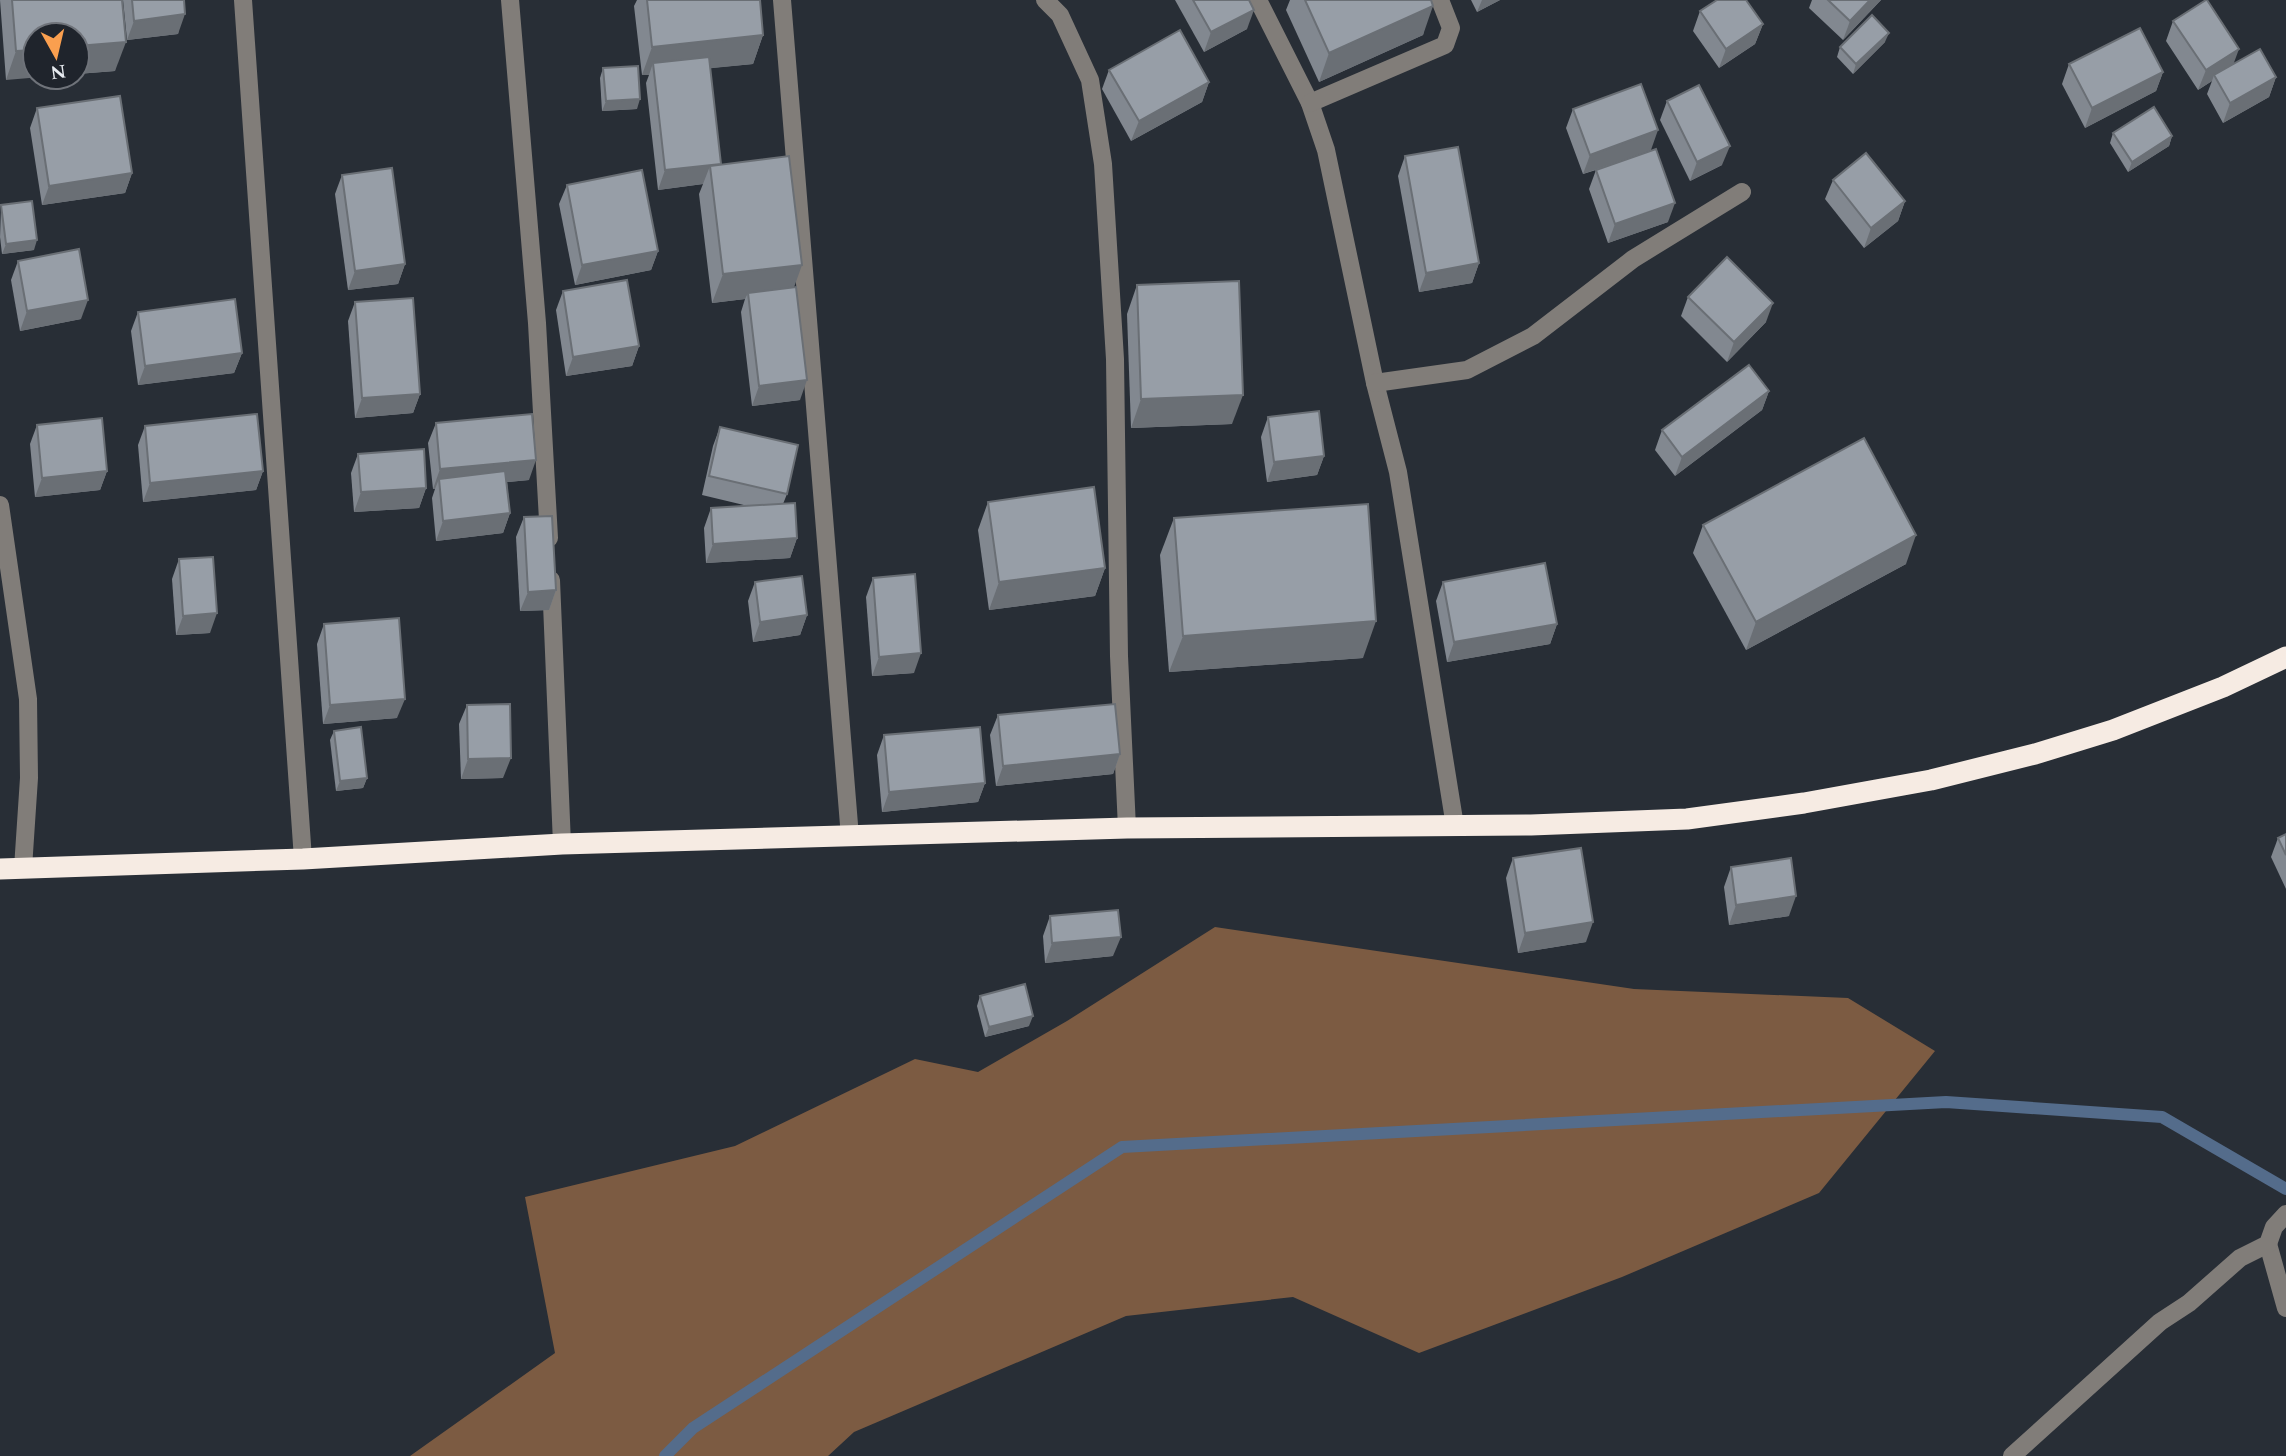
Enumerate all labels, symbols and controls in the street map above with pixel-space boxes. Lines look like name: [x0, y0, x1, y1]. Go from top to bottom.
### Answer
north arrow: [21, 21, 91, 91]
text: N: [48, 56, 68, 87]

